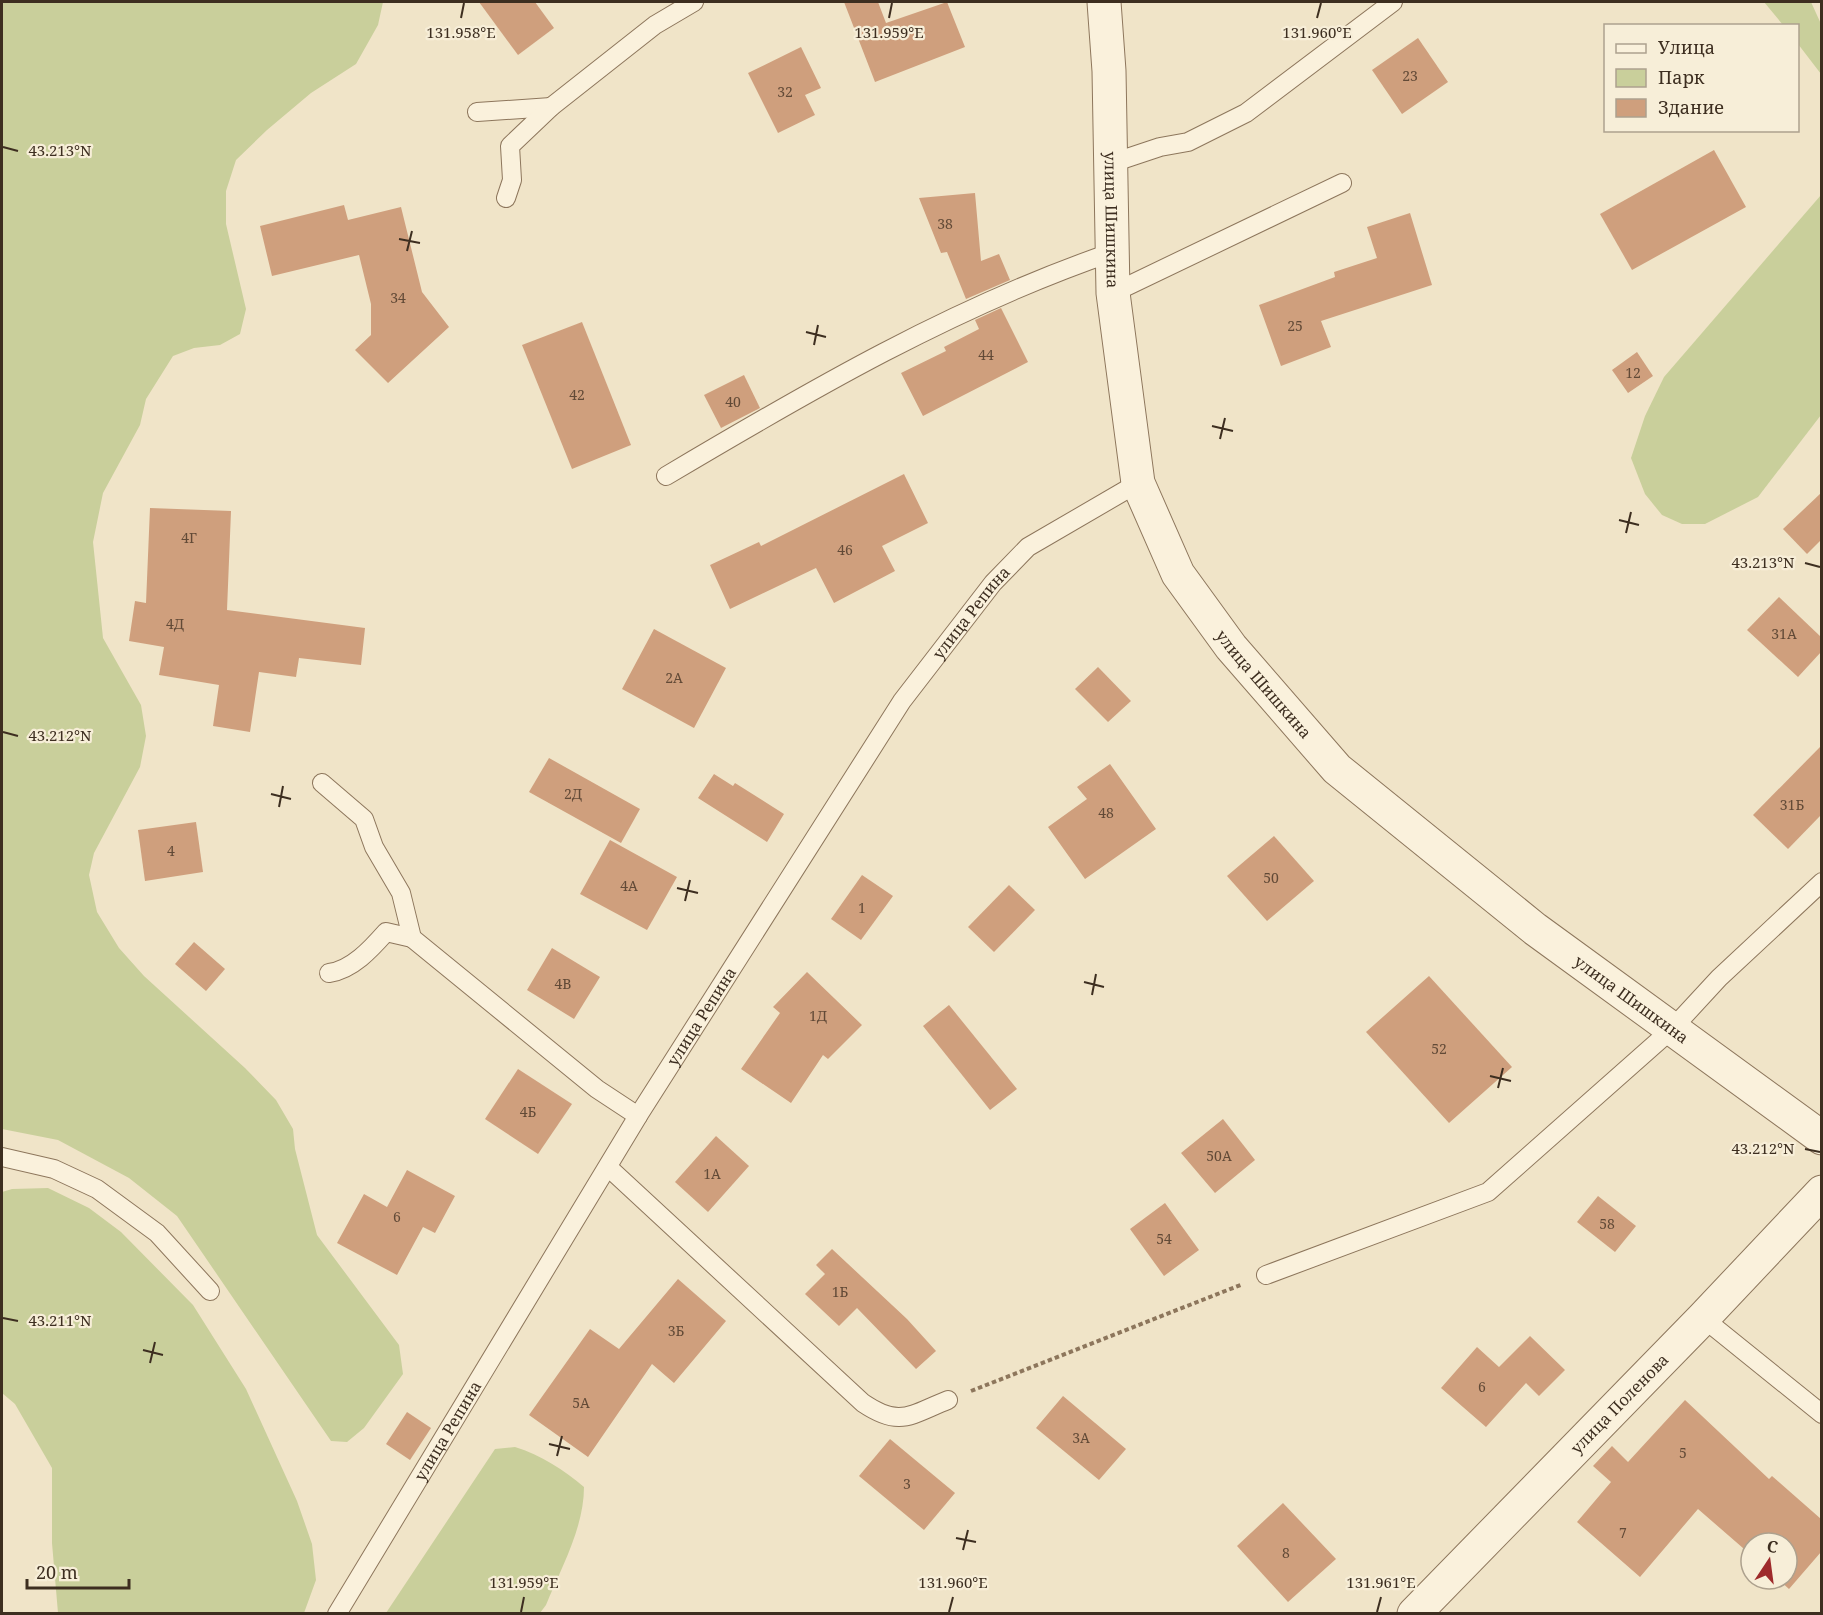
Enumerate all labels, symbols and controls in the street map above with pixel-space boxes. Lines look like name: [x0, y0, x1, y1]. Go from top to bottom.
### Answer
text: 131.958°E: [426, 22, 496, 42]
text: 131.959°E: [854, 22, 924, 42]
text: 131.960°E: [1282, 22, 1352, 42]
legend: [1604, 24, 1799, 132]
text: Улица: [1658, 35, 1715, 59]
text: Парк: [1658, 65, 1705, 89]
house number: 23: [1402, 66, 1418, 85]
house number: 32: [777, 82, 793, 101]
text: Здание: [1658, 95, 1724, 119]
text: 43.213°N: [28, 140, 92, 160]
street label: улица Шишкина: [1099, 151, 1124, 288]
house number: 38: [937, 214, 953, 233]
house number: 34: [390, 288, 406, 307]
house number: 25: [1287, 316, 1303, 335]
house number: 44: [978, 345, 994, 364]
house number: 12: [1625, 363, 1641, 382]
house number: 42: [569, 385, 585, 404]
house number: 40: [725, 392, 741, 411]
house number: 4Г: [181, 528, 197, 547]
house number: 46: [837, 540, 853, 559]
text: 43.213°N: [1731, 552, 1795, 572]
street label: улица Репина: [927, 561, 1015, 664]
house number: 4Д: [166, 614, 184, 633]
house number: 31А: [1771, 624, 1797, 643]
street label: улица Шишкина: [1211, 625, 1317, 743]
house number: 2А: [665, 668, 683, 687]
text: 43.212°N: [28, 725, 92, 745]
house number: 2Д: [564, 784, 582, 803]
house number: 31Б: [1780, 795, 1804, 814]
house number: 48: [1098, 803, 1114, 822]
house number: 4: [167, 841, 175, 860]
house number: 50: [1263, 868, 1279, 887]
house number: 4А: [620, 876, 638, 895]
house number: 1: [858, 898, 866, 917]
street label: улица Шишкина: [1570, 950, 1693, 1048]
street label: улица Репина: [662, 963, 741, 1070]
house number: 4В: [555, 974, 572, 993]
house number: 1Д: [809, 1006, 827, 1025]
house number: 52: [1431, 1039, 1447, 1058]
house number: 4Б: [520, 1102, 536, 1121]
text: 43.212°N: [1731, 1138, 1795, 1158]
house number: 50А: [1206, 1146, 1232, 1165]
house number: 1А: [703, 1164, 721, 1183]
house number: 6: [393, 1207, 401, 1226]
house number: 58: [1599, 1214, 1615, 1233]
house number: 54: [1156, 1229, 1172, 1248]
house number: 1Б: [832, 1282, 848, 1301]
text: 43.211°N: [28, 1310, 92, 1330]
house number: 3Б: [668, 1321, 684, 1340]
street label: улица Поленова: [1565, 1349, 1673, 1458]
street label: улица Репина: [409, 1377, 486, 1485]
house number: 6: [1478, 1377, 1486, 1396]
house number: 5А: [572, 1393, 590, 1412]
house number: 3А: [1072, 1428, 1090, 1447]
house number: 5: [1679, 1443, 1687, 1462]
house number: 3: [903, 1474, 911, 1493]
house number: 7: [1619, 1523, 1627, 1542]
north arrow: [1739, 1531, 1799, 1591]
text: С: [1765, 1534, 1780, 1558]
house number: 8: [1282, 1543, 1290, 1562]
scale bar: [27, 1552, 129, 1590]
text: 20 m: [36, 1560, 78, 1584]
text: 131.959°E: [489, 1572, 559, 1592]
text: 131.960°E: [918, 1572, 988, 1592]
text: 131.961°E: [1346, 1572, 1416, 1592]

